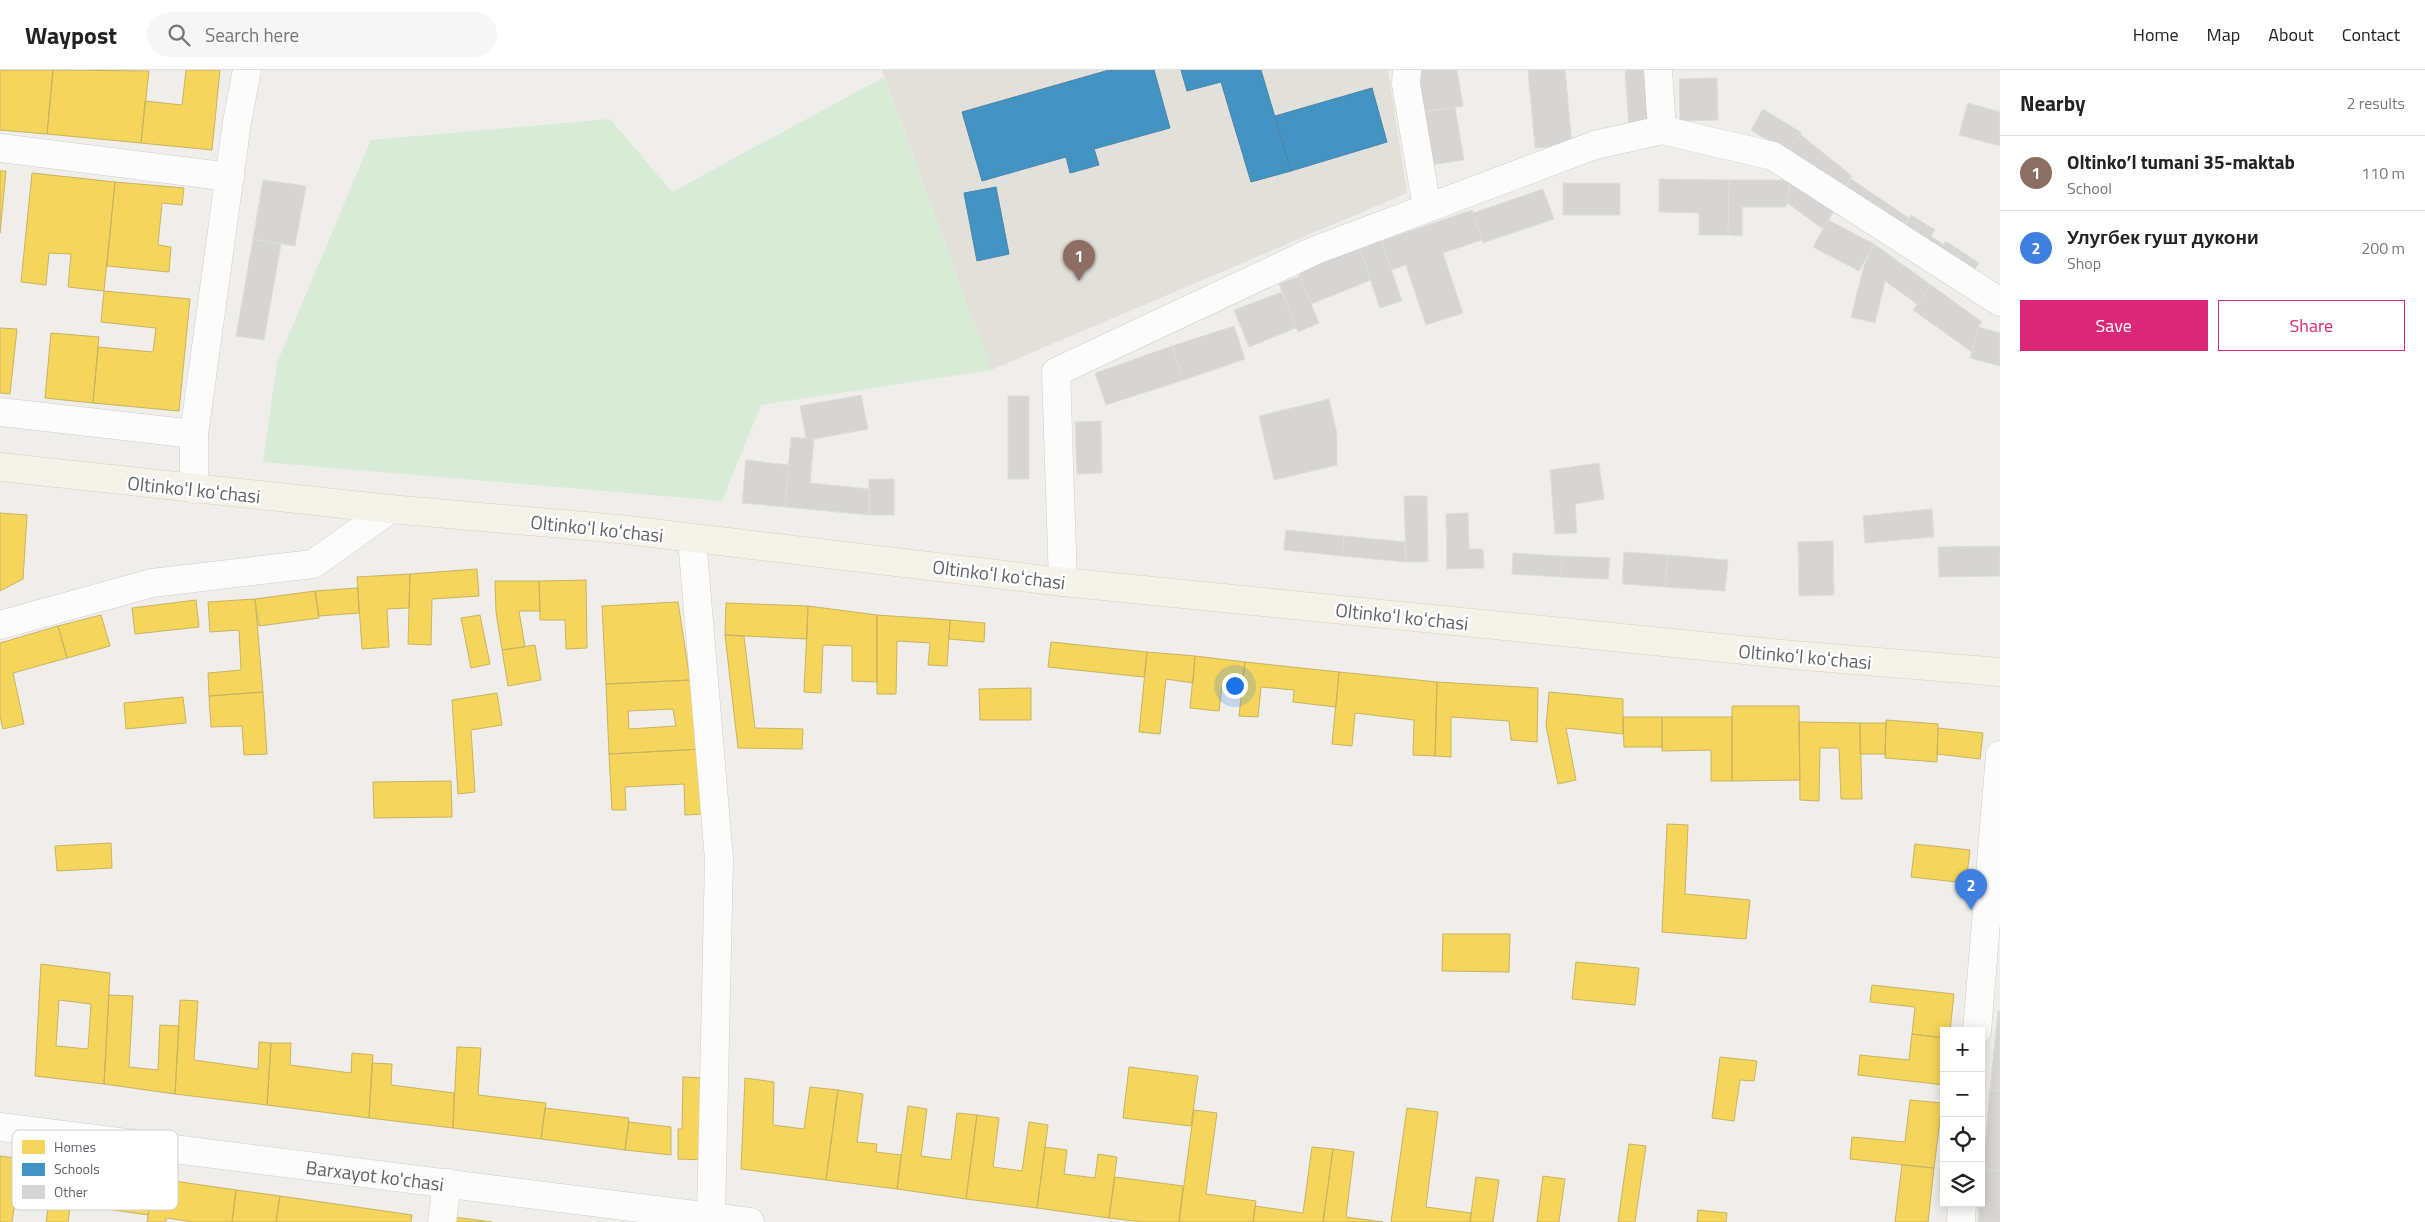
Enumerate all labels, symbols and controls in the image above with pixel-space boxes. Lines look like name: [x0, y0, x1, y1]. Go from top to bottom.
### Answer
search box: [147, 12, 497, 57]
text: Waypost: [25, 17, 117, 53]
text: Search here: [205, 20, 299, 49]
icon: search: [165, 21, 193, 49]
text: Home: [2133, 21, 2179, 48]
text: Map: [2207, 21, 2240, 48]
text: About: [2268, 21, 2314, 48]
text: Contact: [2342, 21, 2400, 48]
text: Nearby: [2020, 87, 2085, 119]
text: 2 results: [2346, 91, 2405, 115]
text: Oltinko’l tumani 35-maktab: [2067, 147, 2295, 176]
text: 1: [2032, 161, 2040, 185]
text: 110 m: [2361, 161, 2405, 185]
text: School: [2067, 176, 2112, 200]
text: Улугбек гушт дукони: [2067, 222, 2259, 251]
text: 2: [2032, 236, 2040, 260]
text: 200 m: [2361, 236, 2405, 260]
pin: 1: [1063, 240, 1095, 281]
text: Shop: [2067, 251, 2101, 275]
button: Save: [2020, 300, 2208, 351]
button: Share: [2218, 300, 2405, 351]
street label: Oltinkoʻl koʻchasi: [126, 468, 262, 510]
street label: Oltinkoʻl koʻchasi: [529, 507, 665, 549]
street label: Oltinkoʻl koʻchasi: [931, 551, 1067, 597]
street label: Oltinkoʻl koʻchasi: [1334, 595, 1470, 637]
street label: Oltinkoʻl koʻchasi: [1737, 636, 1873, 676]
your location: [1222, 673, 1248, 699]
pin: 2: [1955, 869, 1987, 910]
map controls: [1940, 1027, 1985, 1207]
button: +: [1940, 1027, 1985, 1072]
button: −: [1940, 1072, 1985, 1117]
button: locate: [1940, 1117, 1985, 1162]
legend: [12, 1130, 178, 1210]
text: Homes: [54, 1136, 96, 1157]
street label: Barxayot ko'chasi: [304, 1151, 446, 1198]
text: Schools: [54, 1158, 100, 1179]
button: layers: [1940, 1162, 1985, 1207]
text: Other: [54, 1181, 88, 1202]

